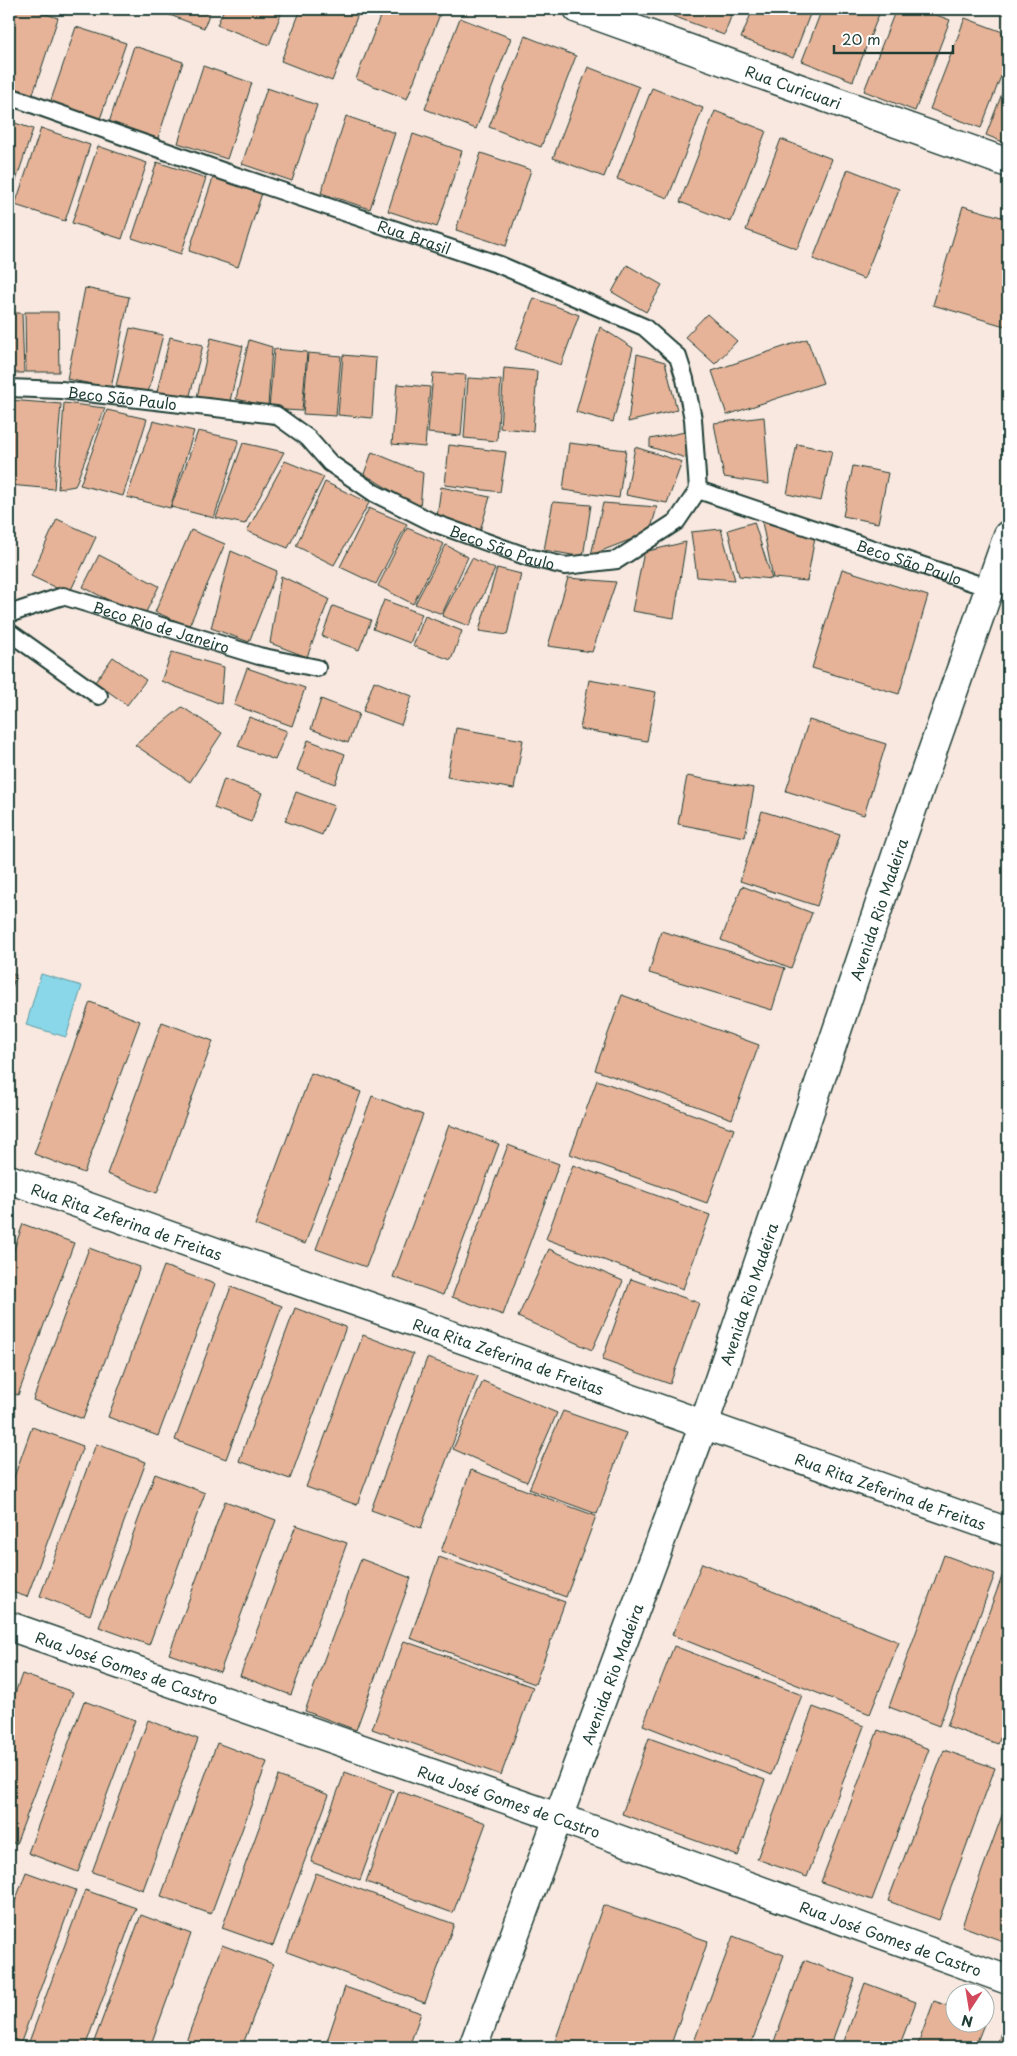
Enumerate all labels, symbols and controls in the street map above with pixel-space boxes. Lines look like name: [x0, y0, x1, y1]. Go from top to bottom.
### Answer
scale bar: [834, 22, 953, 54]
text: 20 m: [842, 27, 881, 50]
street label: Rua Curicuari: [742, 58, 845, 114]
street label: Rua Brasil: [375, 213, 454, 259]
street label: Beco São Paulo: [67, 379, 178, 415]
street label: Beco São Paulo: [447, 518, 557, 575]
street label: Beco São Paulo: [854, 533, 965, 590]
street label: Beco Rio de Janeiro: [90, 594, 233, 658]
street label: Avenida Rio Madeira: [843, 834, 913, 983]
street label: Rua Rita Zeferina de Freitas: [28, 1176, 225, 1265]
street label: Avenida Rio Madeira: [713, 1219, 783, 1368]
street label: Rua Rita Zeferina de Freitas: [410, 1311, 607, 1400]
street label: Rua Rita Zeferina de Freitas: [792, 1446, 989, 1535]
street label: Avenida Rio Madeira: [575, 1599, 648, 1748]
street label: Rua José Gomes de Castro: [33, 1625, 222, 1710]
street label: Rua José Gomes de Castro: [415, 1759, 603, 1843]
street label: Rua José Gomes de Castro: [797, 1894, 985, 1981]
north arrow: [944, 1984, 994, 2034]
text: N: [960, 2010, 975, 2033]

